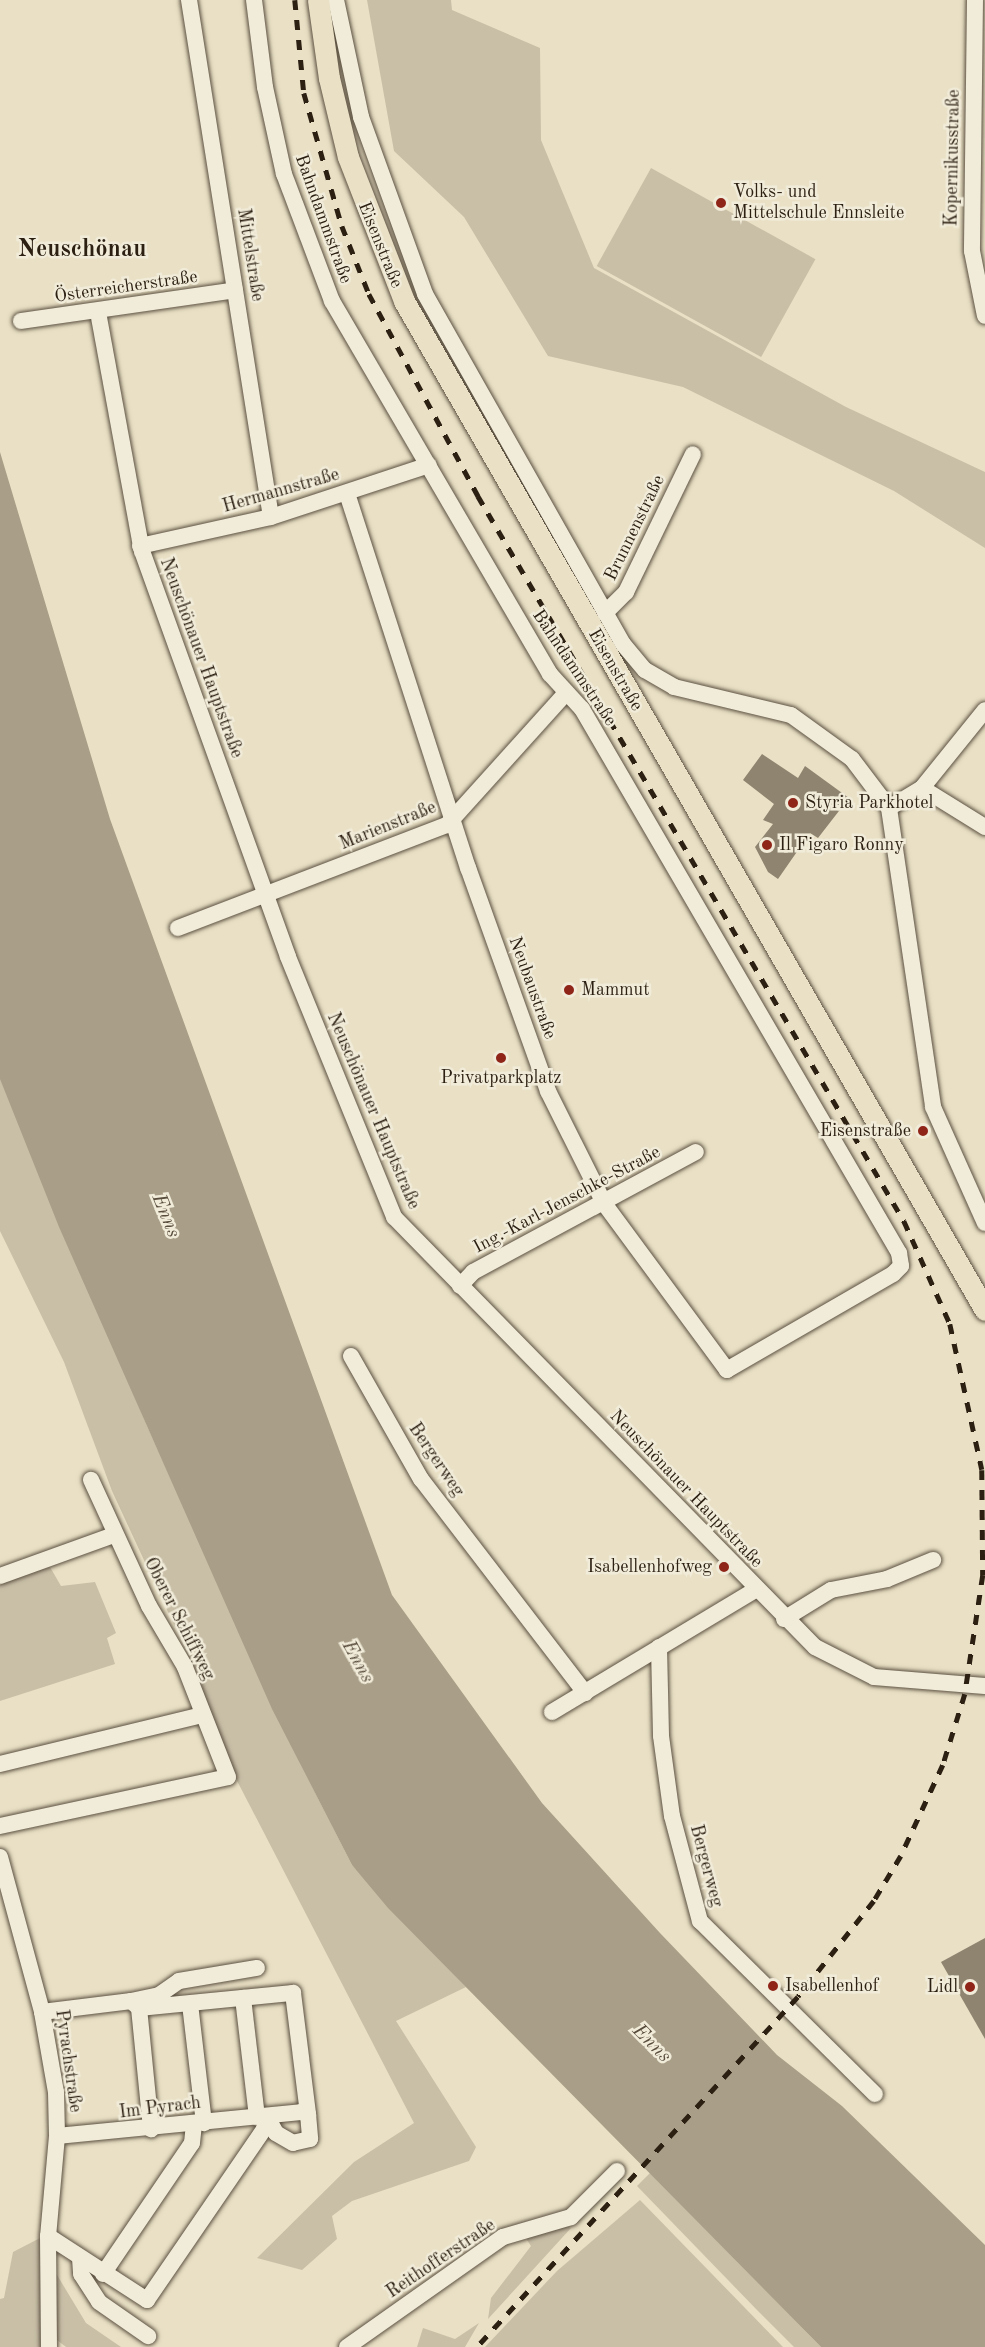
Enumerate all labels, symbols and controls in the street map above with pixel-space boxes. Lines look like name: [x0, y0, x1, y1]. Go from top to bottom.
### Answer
street label: Kopernikusstraße: [941, 89, 965, 227]
street label: Bahndammstraße: [290, 151, 356, 287]
place label: Volks- und Mittelschule Ennsleite: [733, 182, 904, 224]
marker: Volks- und Mittelschule Ennsleite: [714, 196, 728, 210]
street label: Eisenstraße: [353, 199, 407, 291]
street label: Mittelstraße: [232, 207, 268, 303]
district label: Neuschönau: [18, 237, 146, 265]
street label: Österreicherstraße: [53, 266, 199, 308]
street label: Hermannstraße: [220, 464, 342, 518]
street label: Brunnenstraße: [600, 472, 670, 584]
street label: Neuschönauer Hauptstraße: [155, 555, 247, 761]
street label: Bahndammstraße: [527, 606, 621, 730]
street label: Eisenstraße: [583, 625, 647, 715]
place label: Styria Parkhotel: [805, 792, 933, 814]
marker: Styria Parkhotel: [786, 796, 800, 810]
street label: Marienstraße: [337, 797, 439, 855]
place label: Il Figaro Ronny: [779, 834, 904, 856]
marker: Il Figaro Ronny: [760, 838, 774, 852]
street label: Neubaustraße: [503, 934, 561, 1042]
place label: Mammut: [581, 979, 649, 1001]
marker: Mammut: [562, 983, 576, 997]
street label: Neuschönauer Hauptstraße: [322, 1009, 424, 1213]
marker: Privatparkplatz: [494, 1051, 508, 1065]
place label: Privatparkplatz: [441, 1067, 561, 1089]
place label: Eisenstraße: [820, 1120, 911, 1142]
marker: Eisenstraße: [916, 1124, 930, 1138]
street label: Ing.-Karl-Jenschke-Straße: [470, 1142, 664, 1258]
water label: Enns: [145, 1191, 185, 1241]
street label: Neuschönauer Hauptstraße: [605, 1405, 767, 1573]
street label: Bergerweg: [403, 1419, 469, 1501]
street label: Oberer Schiffweg: [139, 1554, 219, 1684]
place label: Isabellenhofweg: [587, 1556, 712, 1578]
marker: Isabellenhofweg: [717, 1560, 731, 1574]
water label: Enns: [336, 1636, 378, 1688]
street label: Bergerweg: [685, 1822, 727, 1910]
place label: Isabellenhof: [785, 1975, 879, 1997]
place label: Lidl: [927, 1976, 958, 1998]
marker: Isabellenhof: [766, 1979, 780, 1993]
marker: Lidl: [963, 1980, 977, 1994]
street label: Pyrachstraße: [50, 2008, 86, 2114]
water label: Enns: [627, 2020, 675, 2068]
street label: Im Pyrach: [118, 2092, 202, 2124]
street label: Reithofferstraße: [382, 2215, 500, 2303]

